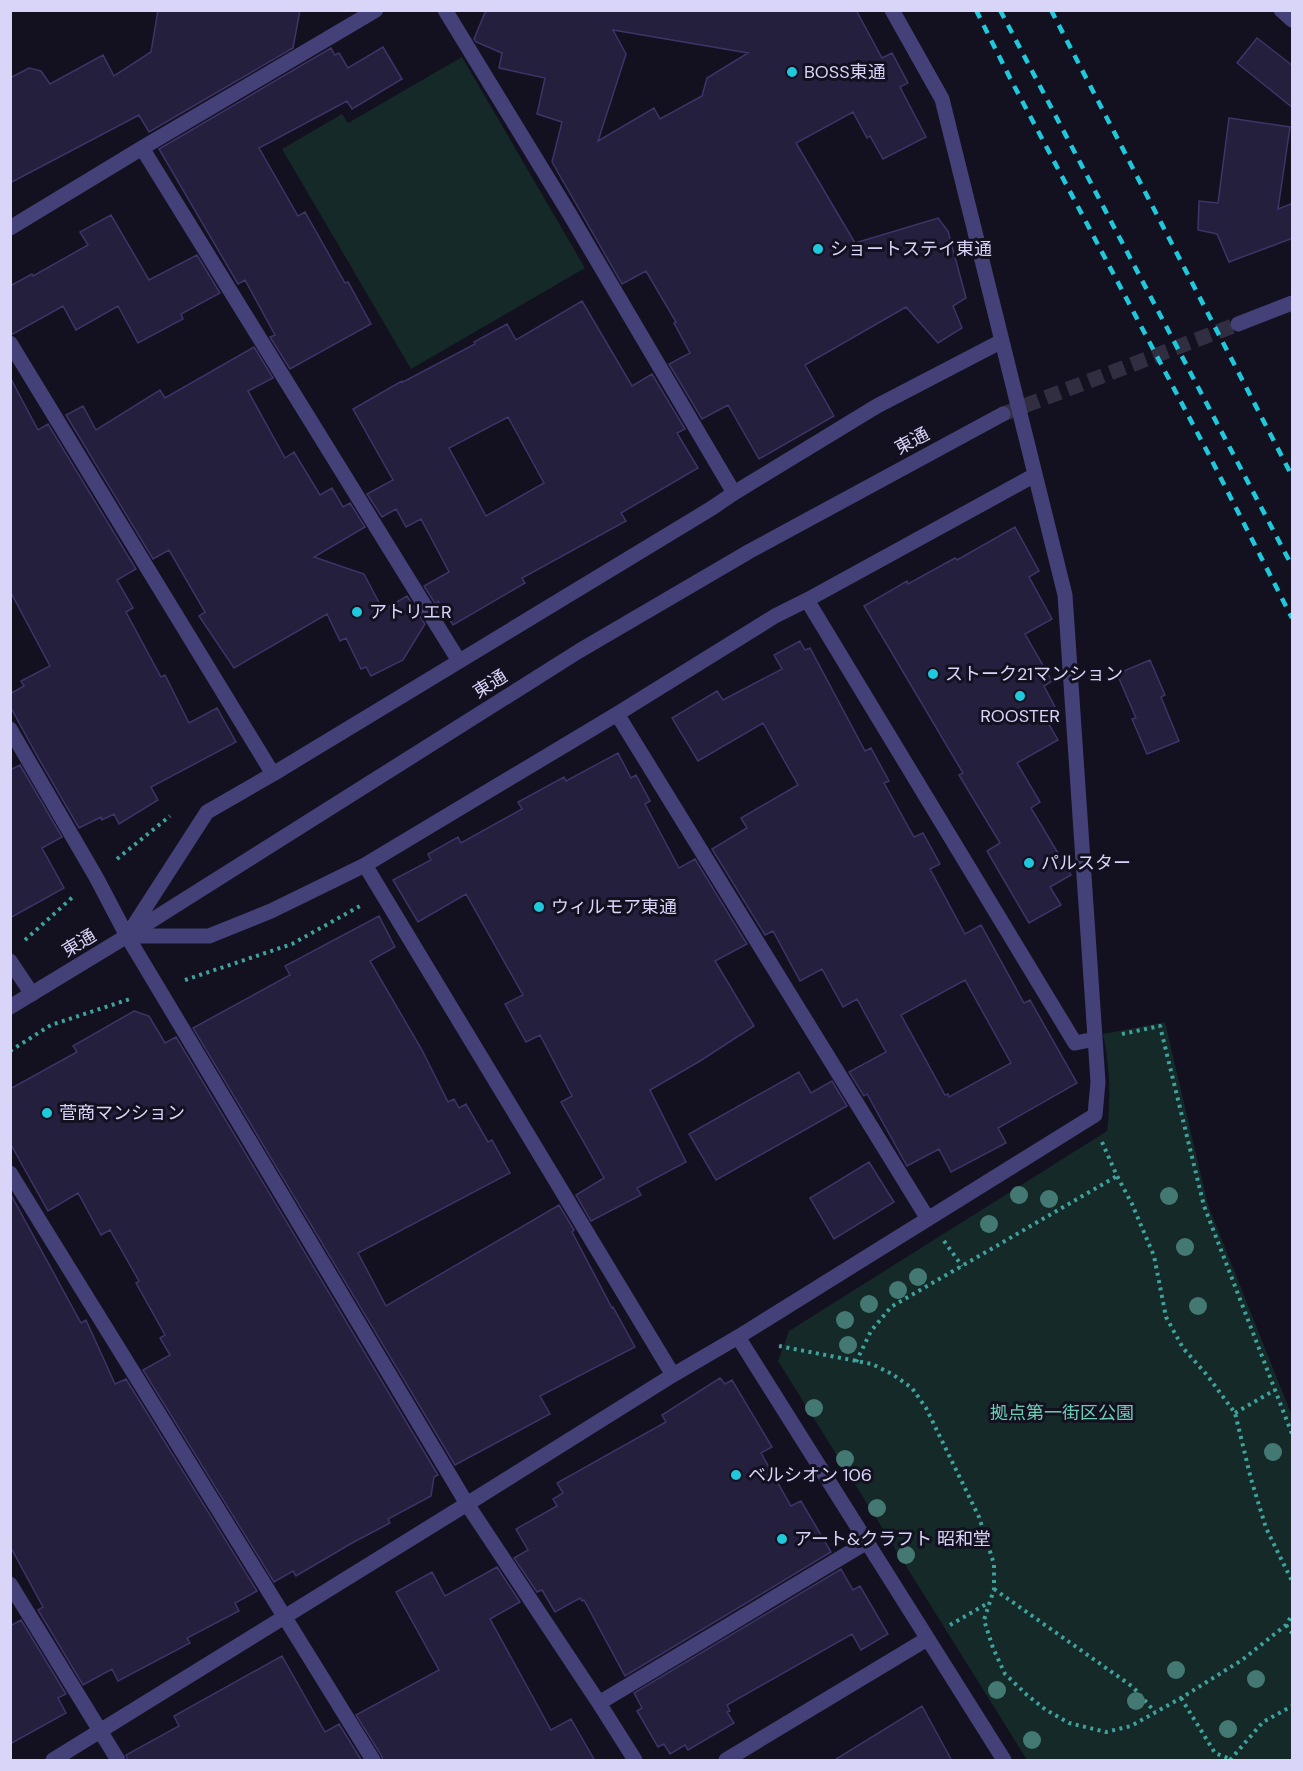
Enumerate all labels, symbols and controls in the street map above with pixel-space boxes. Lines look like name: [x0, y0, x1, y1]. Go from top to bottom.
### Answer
place label: BOSS東通: [804, 60, 886, 84]
marker: BOSS東通: [785, 65, 799, 79]
place label: ショートステイ東通: [830, 237, 992, 261]
marker: ショートステイ東通: [811, 242, 825, 256]
street label: 東通: [890, 422, 934, 460]
place label: アトリエR: [369, 600, 452, 624]
marker: アトリエR: [350, 605, 364, 619]
place label: ストーク21マンション: [945, 662, 1123, 686]
street label: 東通: [468, 664, 512, 704]
marker: ストーク21マンション: [926, 667, 940, 681]
marker: ROOSTER: [1013, 689, 1027, 703]
place label: ROOSTER: [980, 704, 1060, 728]
place label: パルスター: [1041, 851, 1131, 875]
marker: パルスター: [1022, 856, 1036, 870]
place label: ウィルモア東通: [551, 895, 677, 919]
marker: ウィルモア東通: [532, 900, 546, 914]
street label: 東通: [57, 923, 101, 963]
place label: 菅商マンション: [59, 1101, 185, 1125]
marker: 菅商マンション: [40, 1106, 54, 1120]
park label: 拠点第一街区公園: [990, 1401, 1134, 1425]
place label: ベルシオン 106: [748, 1463, 872, 1487]
marker: ベルシオン 106: [729, 1468, 743, 1482]
place label: アート&クラフト 昭和堂: [794, 1527, 991, 1551]
marker: アート&クラフト 昭和堂: [775, 1532, 789, 1546]

